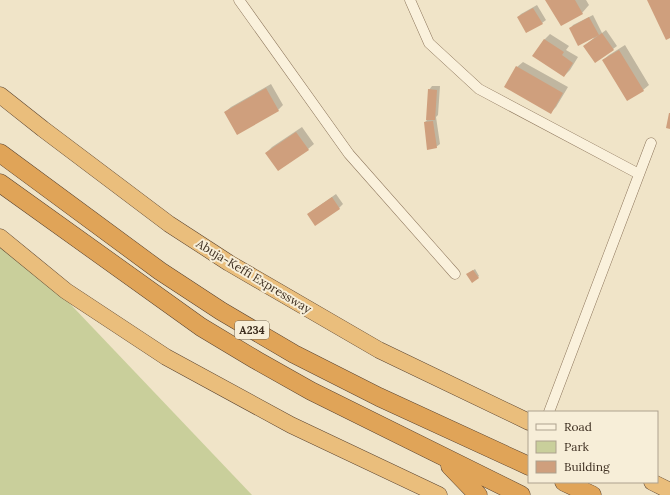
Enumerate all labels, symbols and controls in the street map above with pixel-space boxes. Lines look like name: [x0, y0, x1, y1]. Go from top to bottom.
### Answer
street label: Abuja-Keffi Expressway: [193, 235, 315, 317]
road number: A234: [235, 321, 269, 339]
legend: [528, 411, 658, 483]
text: Road: [564, 419, 592, 434]
text: Park: [564, 439, 590, 454]
text: Building: [564, 459, 610, 474]

